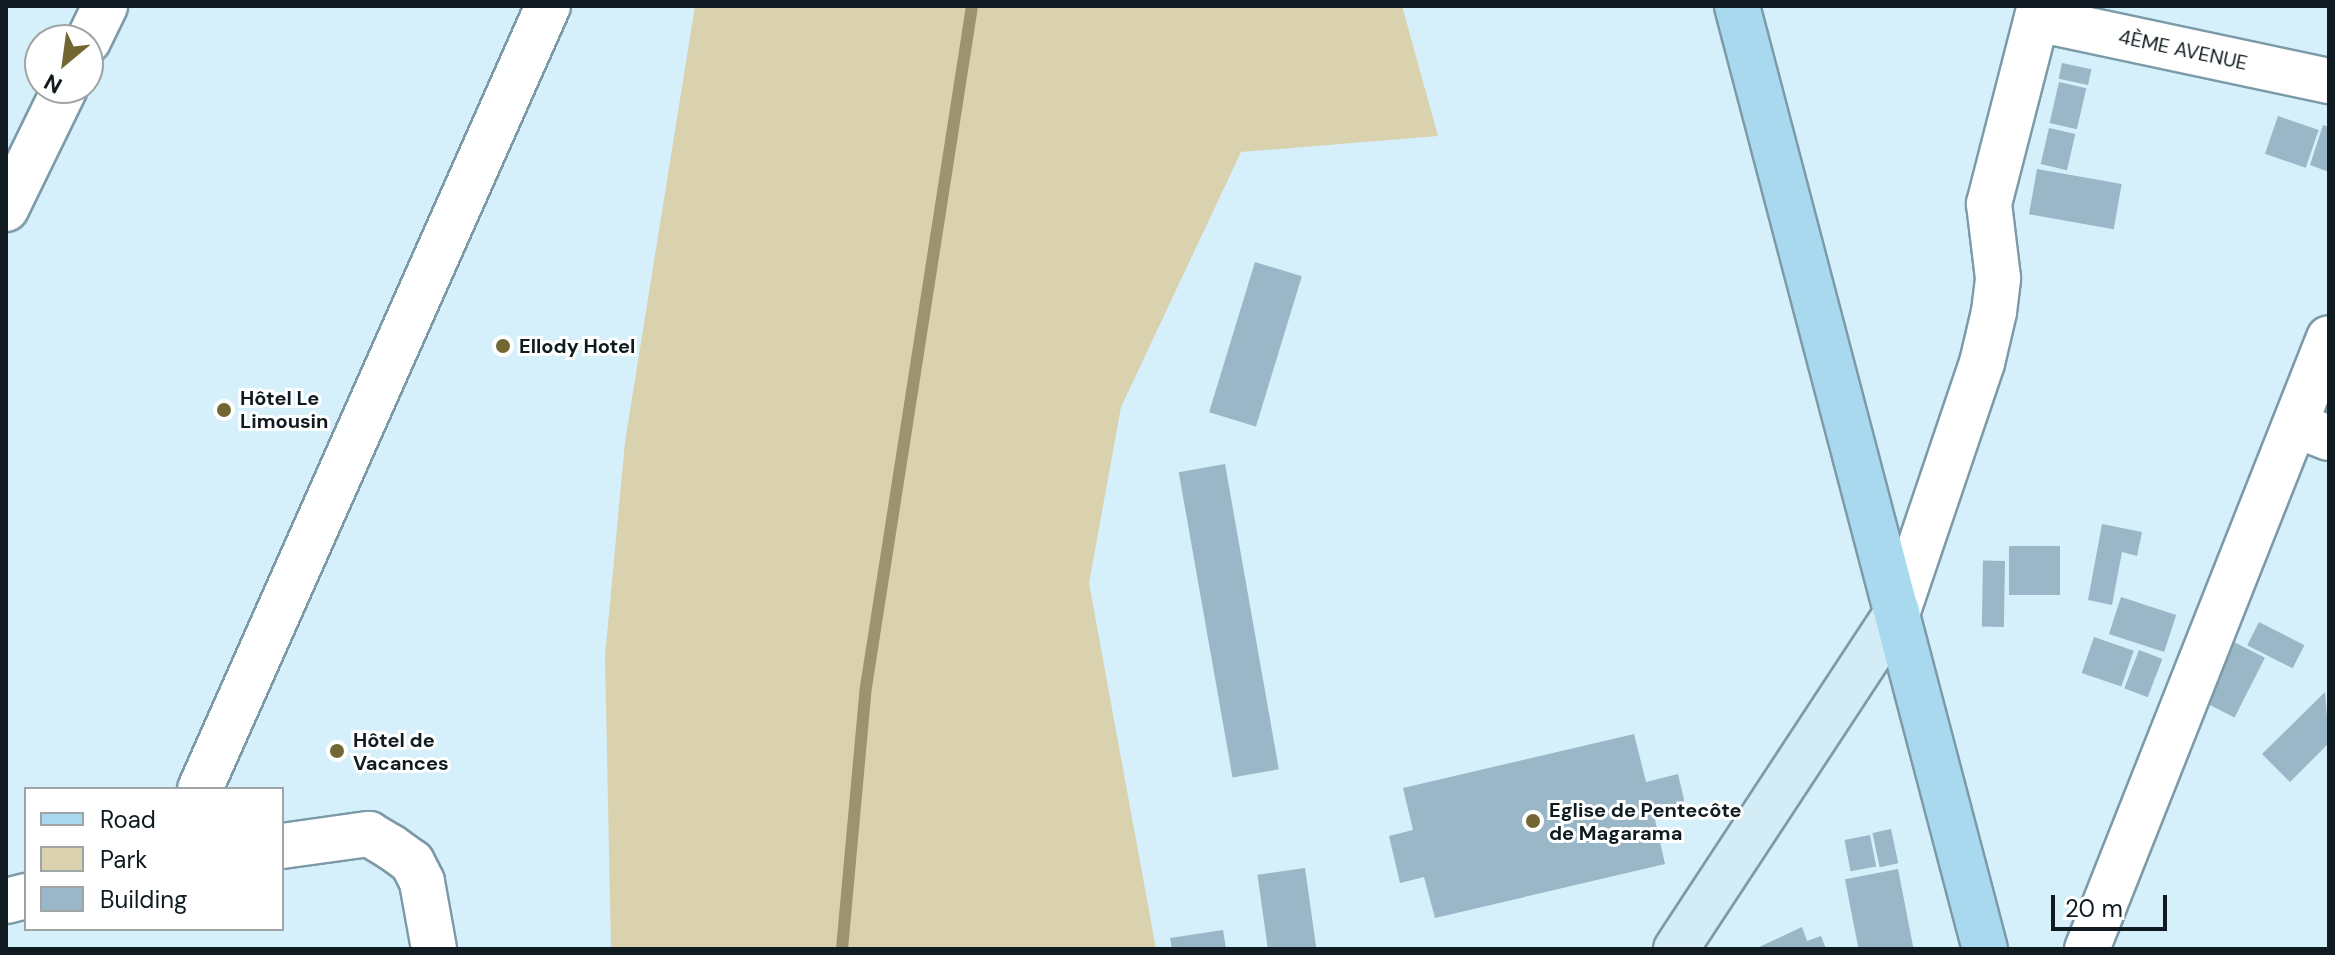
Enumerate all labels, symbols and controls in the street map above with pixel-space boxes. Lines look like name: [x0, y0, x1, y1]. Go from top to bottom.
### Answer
north arrow: [24, 24, 104, 104]
street label: 4ÈME AVENUE: [2116, 25, 2250, 75]
text: N: [39, 67, 67, 100]
place label: Ellody Hotel: [519, 334, 635, 358]
marker: Ellody Hotel: [494, 337, 512, 355]
place label: Hôtel Le Limousin: [240, 386, 328, 433]
marker: Hôtel Le Limousin: [215, 401, 233, 419]
place label: Hôtel de Vacances: [353, 728, 449, 775]
marker: Hôtel de Vacances: [328, 742, 346, 760]
legend: [24, 787, 284, 931]
place label: Eglise de Pentecôte de Magarama: [1549, 798, 1742, 845]
text: Road: [100, 804, 156, 835]
marker: Eglise de Pentecôte de Magarama: [1524, 812, 1542, 830]
text: Park: [100, 844, 147, 875]
scale bar: [2055, 879, 2171, 929]
text: Building: [100, 884, 187, 915]
text: 20 m: [2065, 893, 2123, 924]

